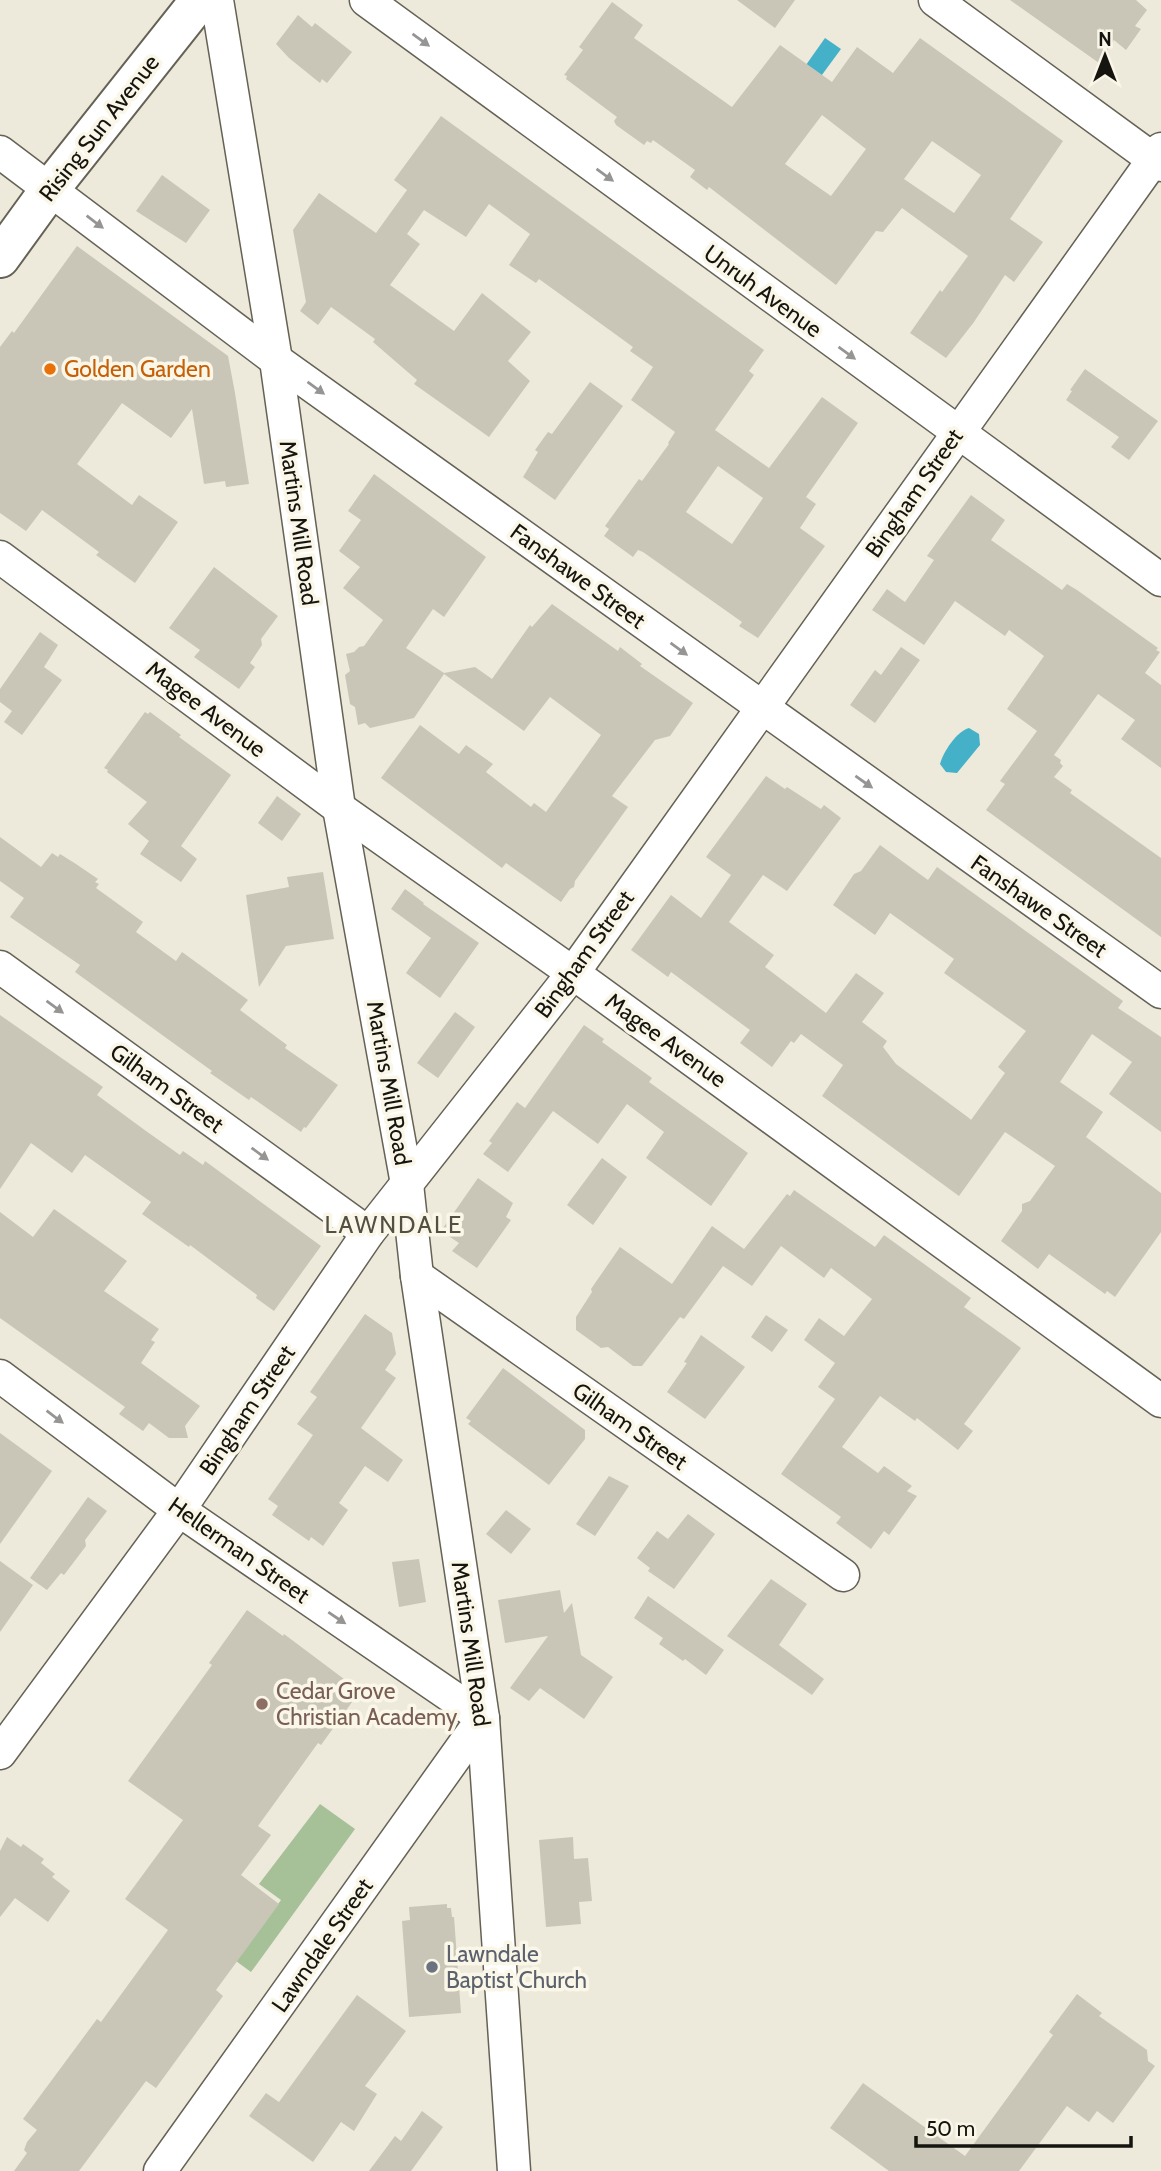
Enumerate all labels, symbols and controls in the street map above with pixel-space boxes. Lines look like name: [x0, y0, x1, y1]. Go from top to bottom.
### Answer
north arrow: [1070, 21, 1140, 91]
text: N: [1098, 28, 1112, 51]
one-way arrow: [412, 33, 430, 47]
street label: Rising Sun Avenue: [33, 49, 165, 207]
one-way arrow: [596, 168, 614, 182]
one-way arrow: [85, 214, 103, 229]
street label: Unruh Avenue: [699, 239, 828, 343]
one-way arrow: [838, 345, 856, 360]
place label: Golden Garden: [64, 355, 211, 383]
marker: Golden Garden: [42, 361, 58, 377]
one-way arrow: [306, 381, 325, 395]
street label: Bingham Street: [859, 423, 969, 563]
street label: Martins Mill Road: [274, 439, 324, 607]
street label: Fanshawe Street: [505, 518, 651, 634]
one-way arrow: [670, 642, 688, 656]
street label: Magee Avenue: [141, 655, 272, 763]
one-way arrow: [855, 775, 873, 789]
street label: Fanshawe Street: [965, 849, 1113, 963]
street label: Bingham Street: [528, 885, 640, 1023]
street label: Magee Avenue: [600, 987, 732, 1093]
street label: Martins Mill Road: [361, 999, 417, 1167]
one-way arrow: [46, 1000, 64, 1014]
street label: Gilham Street: [105, 1037, 229, 1139]
one-way arrow: [251, 1147, 269, 1161]
district label: LAWNDALE: [325, 1210, 463, 1239]
street label: Bingham Street: [193, 1339, 301, 1480]
street label: Gilham Street: [567, 1376, 693, 1476]
one-way arrow: [46, 1410, 64, 1424]
street label: Hellerman Street: [163, 1491, 315, 1609]
street label: Martins Mill Road: [446, 1560, 496, 1728]
one-way arrow: [327, 1611, 346, 1624]
place label: Cedar Grove Christian Academy: [276, 1677, 458, 1731]
marker: Cedar Grove Christian Academy: [254, 1696, 270, 1712]
street label: Lawndale Street: [266, 1872, 379, 2017]
place label: Lawndale Baptist Church: [446, 1940, 587, 1994]
marker: Lawndale Baptist Church: [424, 1959, 440, 1975]
scale bar: [916, 2104, 1131, 2148]
text: 50 m: [926, 2116, 975, 2141]

